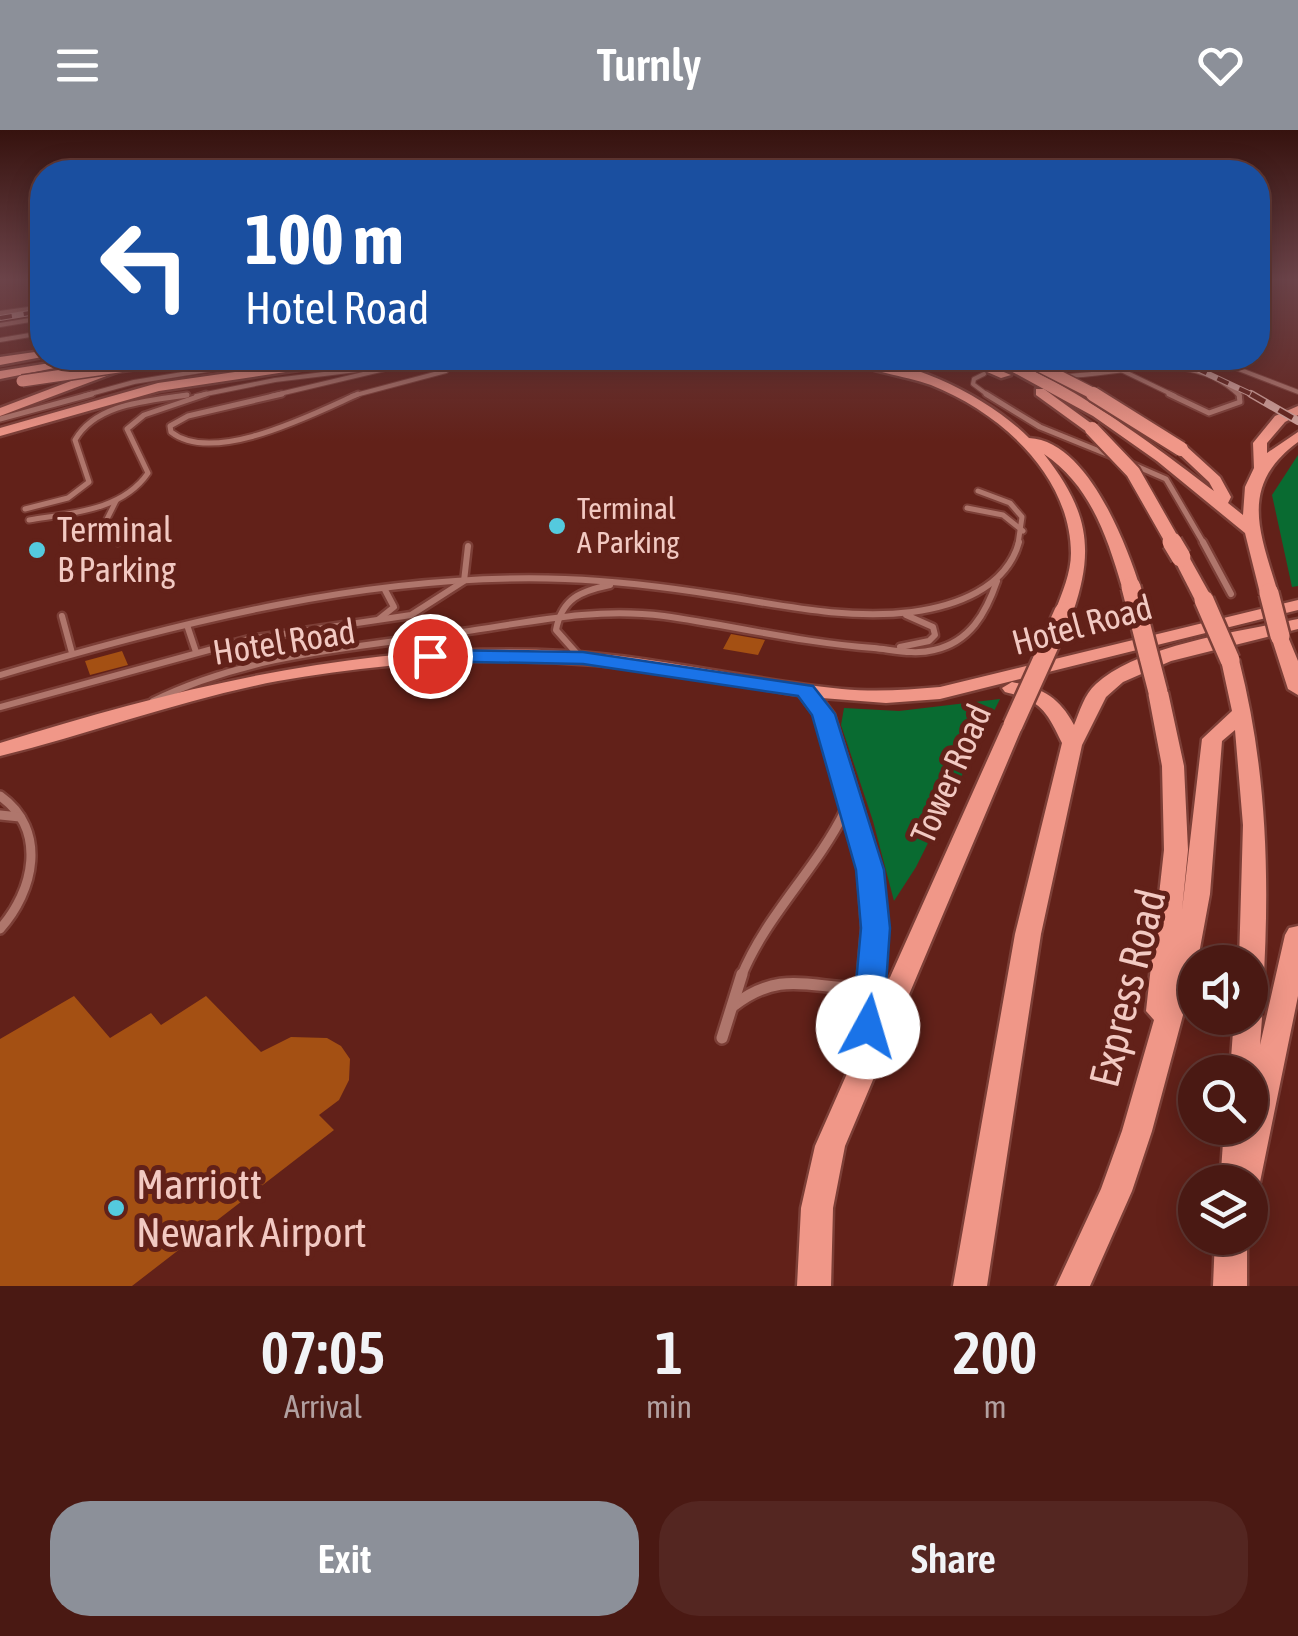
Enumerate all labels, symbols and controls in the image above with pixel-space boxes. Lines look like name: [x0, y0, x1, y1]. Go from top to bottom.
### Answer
icon: menu: [50, 38, 105, 93]
icon: heart: [1193, 38, 1248, 93]
text: Turnly: [597, 39, 701, 91]
text: 100 m: [245, 199, 404, 279]
icon: left: [80, 200, 210, 330]
text: Hotel Road: [245, 282, 429, 334]
place label: Terminal A Parking: [577, 491, 679, 559]
place label: Terminal B Parking: [57, 509, 176, 589]
marker: Terminal A Parking: [546, 515, 568, 537]
marker: Terminal B Parking: [26, 539, 48, 561]
street label: Hotel Road: [1007, 586, 1156, 662]
street label: Hotel Road: [210, 610, 358, 672]
pin: [388, 614, 473, 699]
icon: arrive: [403, 629, 458, 684]
street label: Tower Road: [902, 698, 998, 849]
street label: Express Road: [1079, 884, 1175, 1092]
map controls: [1178, 945, 1268, 1255]
button: sound: [1178, 945, 1268, 1035]
position arrow: [816, 975, 920, 1079]
button: search: [1178, 1055, 1268, 1145]
place label: Marriott Newark Airport: [136, 1160, 367, 1256]
button: layers: [1178, 1165, 1268, 1255]
marker: Marriott Newark Airport: [105, 1197, 127, 1219]
text: 07:05: [261, 1318, 385, 1387]
text: 1: [655, 1318, 683, 1387]
text: 200: [953, 1318, 1037, 1387]
text: Arrival: [284, 1388, 362, 1425]
text: min: [646, 1388, 692, 1425]
text: m: [983, 1388, 1007, 1425]
button: Exit: [50, 1501, 639, 1616]
button: Share: [659, 1501, 1248, 1616]

